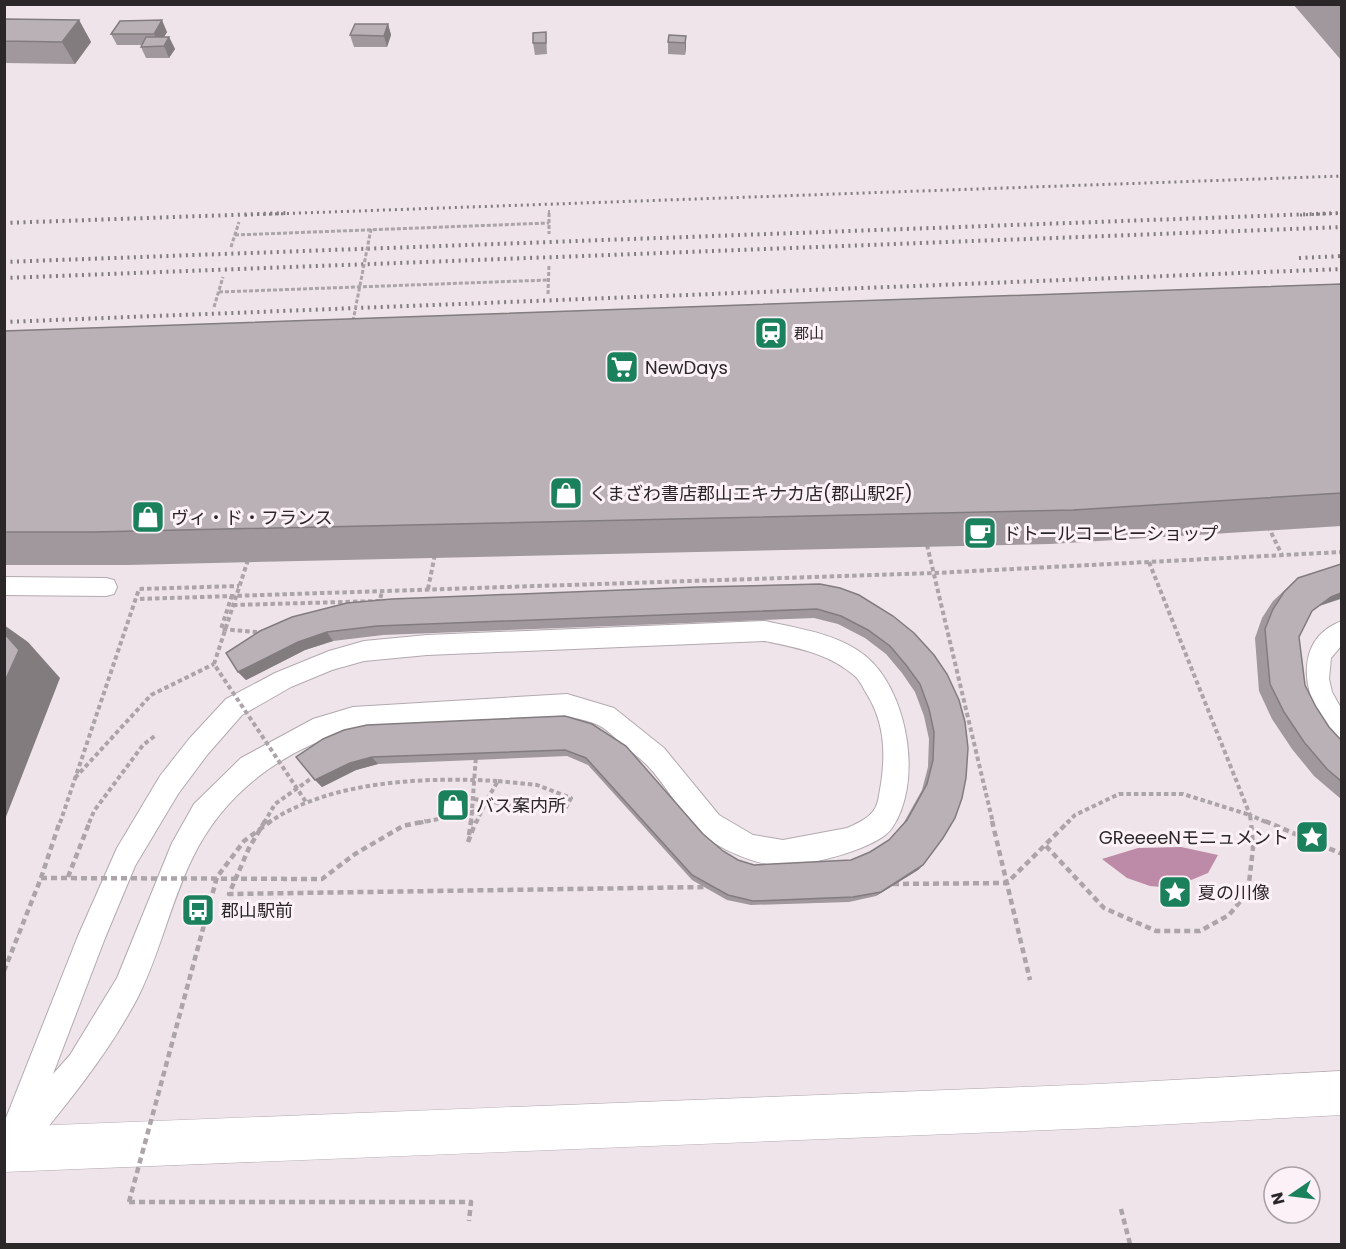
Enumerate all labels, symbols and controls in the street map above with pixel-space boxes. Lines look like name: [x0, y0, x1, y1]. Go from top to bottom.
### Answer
station icon: 郡山: [753, 315, 789, 351]
place label: 郡山: [794, 323, 824, 344]
supermarket icon: NewDays: [604, 349, 640, 385]
place label: NewDays: [645, 355, 728, 380]
shop icon: くまざわ書店郡山エキナカ店(郡山駅2F): [548, 475, 584, 511]
place label: くまざわ書店郡山エキナカ店(郡山駅2F): [589, 481, 913, 506]
shop icon: ヴィ・ド・フランス: [130, 499, 166, 535]
place label: ヴィ・ド・フランス: [171, 505, 333, 530]
cafe icon: ドトールコーヒーショップ: [962, 515, 998, 551]
place label: ドトールコーヒーショップ: [1003, 521, 1218, 546]
shop icon: バス案内所: [435, 787, 471, 823]
place label: バス案内所: [476, 793, 566, 818]
place icon: GReeeeNモニュメント: [1294, 819, 1330, 855]
place label: GReeeeNモニュメント: [1099, 825, 1289, 850]
place icon: 夏の川像: [1157, 874, 1193, 910]
place label: 夏の川像: [1198, 880, 1270, 905]
bus stop icon: 郡山駅前: [180, 892, 216, 928]
place label: 郡山駅前: [221, 898, 293, 923]
north arrow: [1262, 1165, 1322, 1225]
text: N: [1265, 1190, 1291, 1207]

